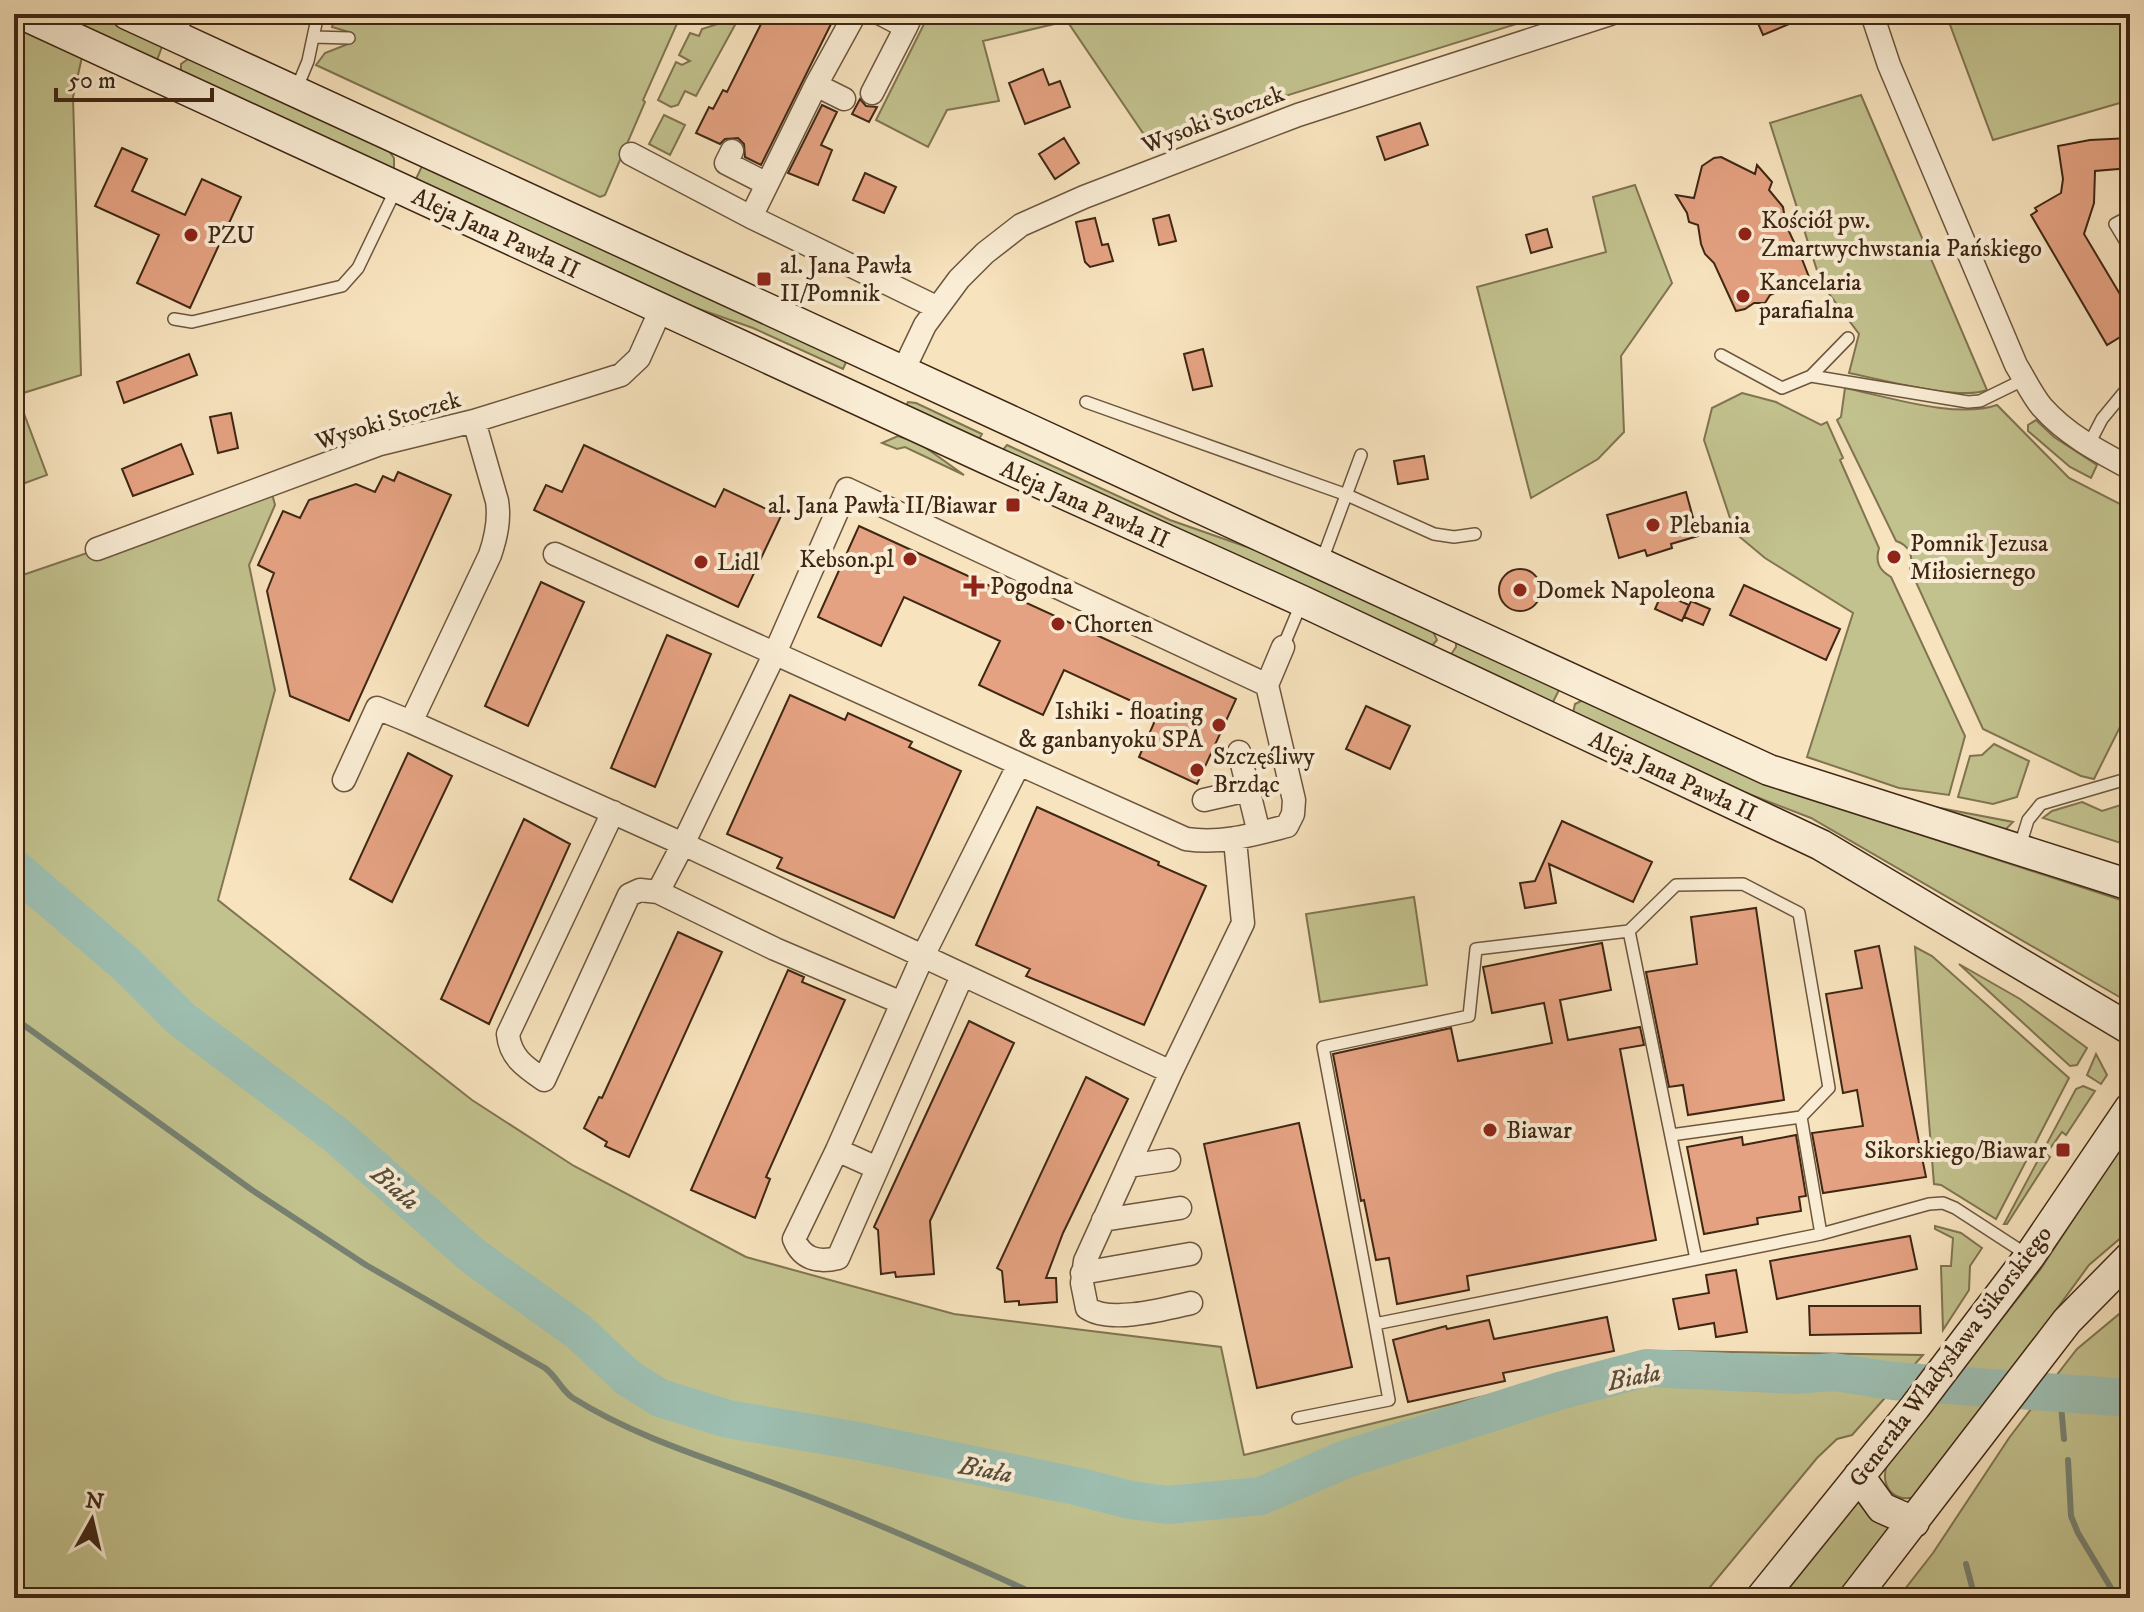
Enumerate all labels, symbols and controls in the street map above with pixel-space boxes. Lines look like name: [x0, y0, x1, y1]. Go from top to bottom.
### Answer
scale bar: [56, 52, 212, 102]
text: 50 m: [68, 66, 116, 96]
street label: Wysoki Stoczek: [1137, 79, 1289, 161]
street label: Aleja Jana Pawła II: [407, 182, 584, 286]
place label: Kościół pw. Zmartwychwstania Pańskiego: [1761, 206, 2042, 264]
place label: PZU: [207, 221, 255, 251]
marker: Kościół pw. Zmartwychwstania Pańskiego: [1736, 225, 1754, 243]
marker: PZU: [182, 226, 200, 244]
place label: al. Jana Pawła II/Pomnik: [780, 251, 913, 309]
place label: Kancelaria parafialna: [1758, 268, 1862, 326]
marker: al. Jana Pawła II/Pomnik: [755, 270, 773, 288]
marker: Kancelaria parafialna: [1734, 287, 1752, 305]
street label: Wysoki Stoczek: [311, 385, 465, 458]
street label: Aleja Jana Pawła II: [995, 454, 1174, 556]
place label: al. Jana Pawła II/Biawar: [768, 491, 997, 521]
marker: al. Jana Pawła II/Biawar: [1004, 496, 1022, 514]
place label: Plebania: [1669, 511, 1751, 541]
marker: Plebania: [1644, 516, 1662, 534]
place label: Pomnik Jezusa Miłosiernego: [1910, 529, 2049, 587]
place label: Kebson.pl: [799, 545, 895, 575]
place label: Lidl: [717, 548, 760, 578]
marker: Pomnik Jezusa Miłosiernego: [1885, 548, 1903, 566]
marker: Kebson.pl: [901, 550, 919, 568]
marker: Lidl: [692, 553, 710, 571]
place label: Pogodna: [990, 572, 1074, 602]
place label: Domek Napoleona: [1536, 576, 1716, 606]
marker: Pogodna: [965, 577, 983, 595]
marker: Domek Napoleona: [1511, 581, 1529, 599]
place label: Chorten: [1074, 610, 1154, 640]
marker: Chorten: [1049, 615, 1067, 633]
place label: Ishiki - floating & ganbanyoku SPA: [1019, 697, 1204, 755]
marker: Ishiki - floating & ganbanyoku SPA: [1210, 716, 1228, 734]
street label: Aleja Jana Pawła II: [1584, 725, 1761, 829]
place label: Szczęśliwy Brzdąc: [1213, 742, 1315, 800]
marker: Szczęśliwy Brzdąc: [1188, 761, 1206, 779]
place label: Biawar: [1506, 1116, 1572, 1146]
marker: Biawar: [1481, 1121, 1499, 1139]
place label: Sikorskiego/Biawar: [1864, 1136, 2047, 1166]
marker: Sikorskiego/Biawar: [2054, 1141, 2072, 1159]
water label: Biała: [363, 1158, 426, 1218]
street label: Generała Władysława Sikorskiego: [1843, 1220, 2059, 1493]
water label: Biała: [1604, 1356, 1664, 1399]
water label: Biała: [955, 1449, 1015, 1492]
north arrow: [52, 1480, 132, 1560]
text: N: [84, 1487, 105, 1516]

